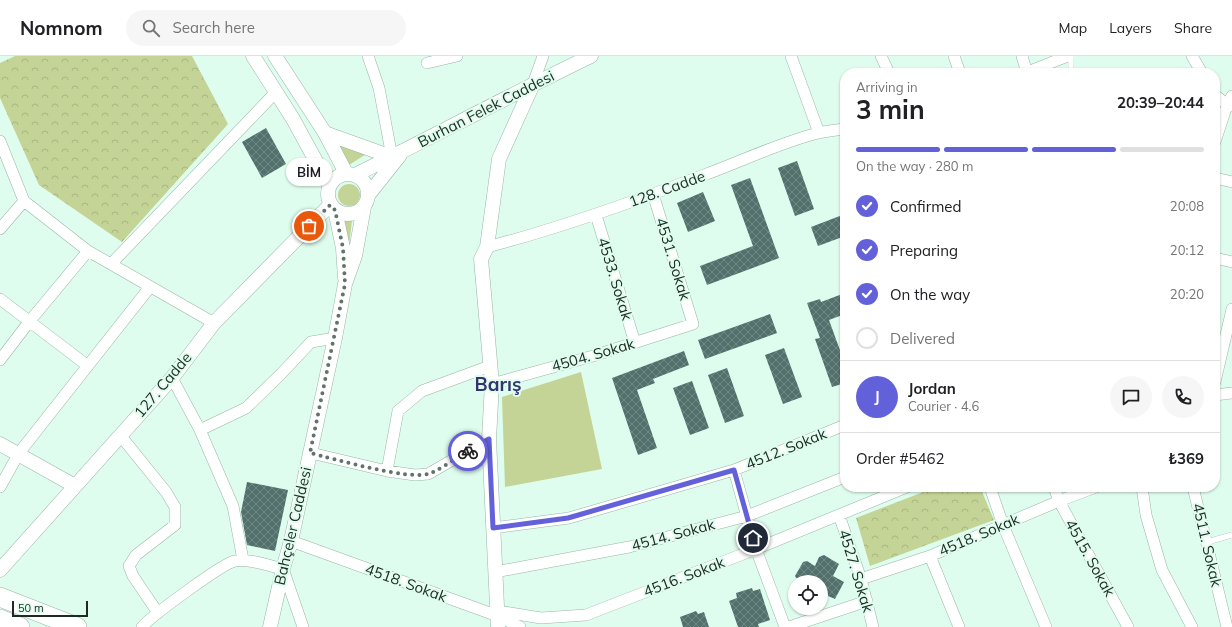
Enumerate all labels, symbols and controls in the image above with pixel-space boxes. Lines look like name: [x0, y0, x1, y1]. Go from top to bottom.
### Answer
search box: [126, 10, 406, 46]
text: Nomnom: [20, 16, 102, 40]
icon: search: [140, 17, 162, 39]
text: Search here: [172, 18, 255, 37]
text: Map: [1058, 19, 1087, 37]
text: Layers: [1109, 19, 1152, 37]
text: Share: [1174, 19, 1212, 37]
street label: Burhan Felek Caddesi: [414, 66, 557, 151]
text: Arriving in: [856, 79, 918, 95]
text: 3 min: [856, 93, 925, 126]
text: 20:39–20:44: [1117, 93, 1204, 112]
callout: BİM: [286, 158, 332, 186]
text: On the way · 280 m: [856, 158, 973, 174]
text: BİM: [297, 164, 321, 180]
street label: 128. Cadde: [626, 166, 707, 211]
icon: check: [856, 195, 878, 217]
text: Confirmed: [890, 197, 961, 216]
text: 20:08: [1170, 198, 1204, 214]
pin: [292, 209, 326, 243]
icon: bag: [298, 215, 320, 237]
street label: 4531. Sokak: [652, 215, 695, 303]
street label: 4533. Sokak: [594, 235, 637, 323]
icon: check: [856, 239, 878, 261]
text: Preparing: [890, 241, 958, 260]
text: 20:12: [1170, 242, 1204, 258]
icon: check: [856, 283, 878, 305]
text: On the way: [890, 285, 970, 304]
text: 20:20: [1170, 286, 1204, 302]
text: Delivered: [890, 329, 955, 348]
street label: 4504. Sokak: [549, 334, 637, 375]
street label: 127. Cadde: [130, 348, 195, 421]
district label: Barış: [475, 372, 521, 396]
button: chat: [1110, 376, 1152, 418]
button: phone: [1162, 376, 1204, 418]
text: Jordan: [908, 379, 956, 398]
text: J: [874, 387, 880, 406]
text: Courier · 4.6: [908, 398, 979, 414]
street label: 4512. Sokak: [743, 424, 829, 473]
courier: [448, 431, 488, 471]
icon: bike: [457, 440, 479, 462]
text: Order #5462: [856, 449, 944, 468]
text: ₺369: [1168, 449, 1204, 468]
street label: Bahçeler Caddesi: [270, 465, 315, 587]
street label: 4511. Sokak: [1189, 501, 1226, 589]
street label: 4518. Sokak: [936, 509, 1022, 560]
street label: 4514. Sokak: [629, 514, 717, 555]
street label: 4515. Sokak: [1061, 516, 1120, 600]
pin: [736, 521, 770, 555]
icon: home: [742, 527, 764, 549]
street label: 4527. Sokak: [835, 527, 878, 615]
street label: 4516. Sokak: [640, 552, 727, 601]
street label: 4518. Sokak: [363, 559, 450, 606]
map controls: [788, 575, 828, 615]
button: locate: [788, 575, 828, 615]
scale bar: [12, 599, 88, 618]
text: 50 m: [18, 601, 44, 615]

